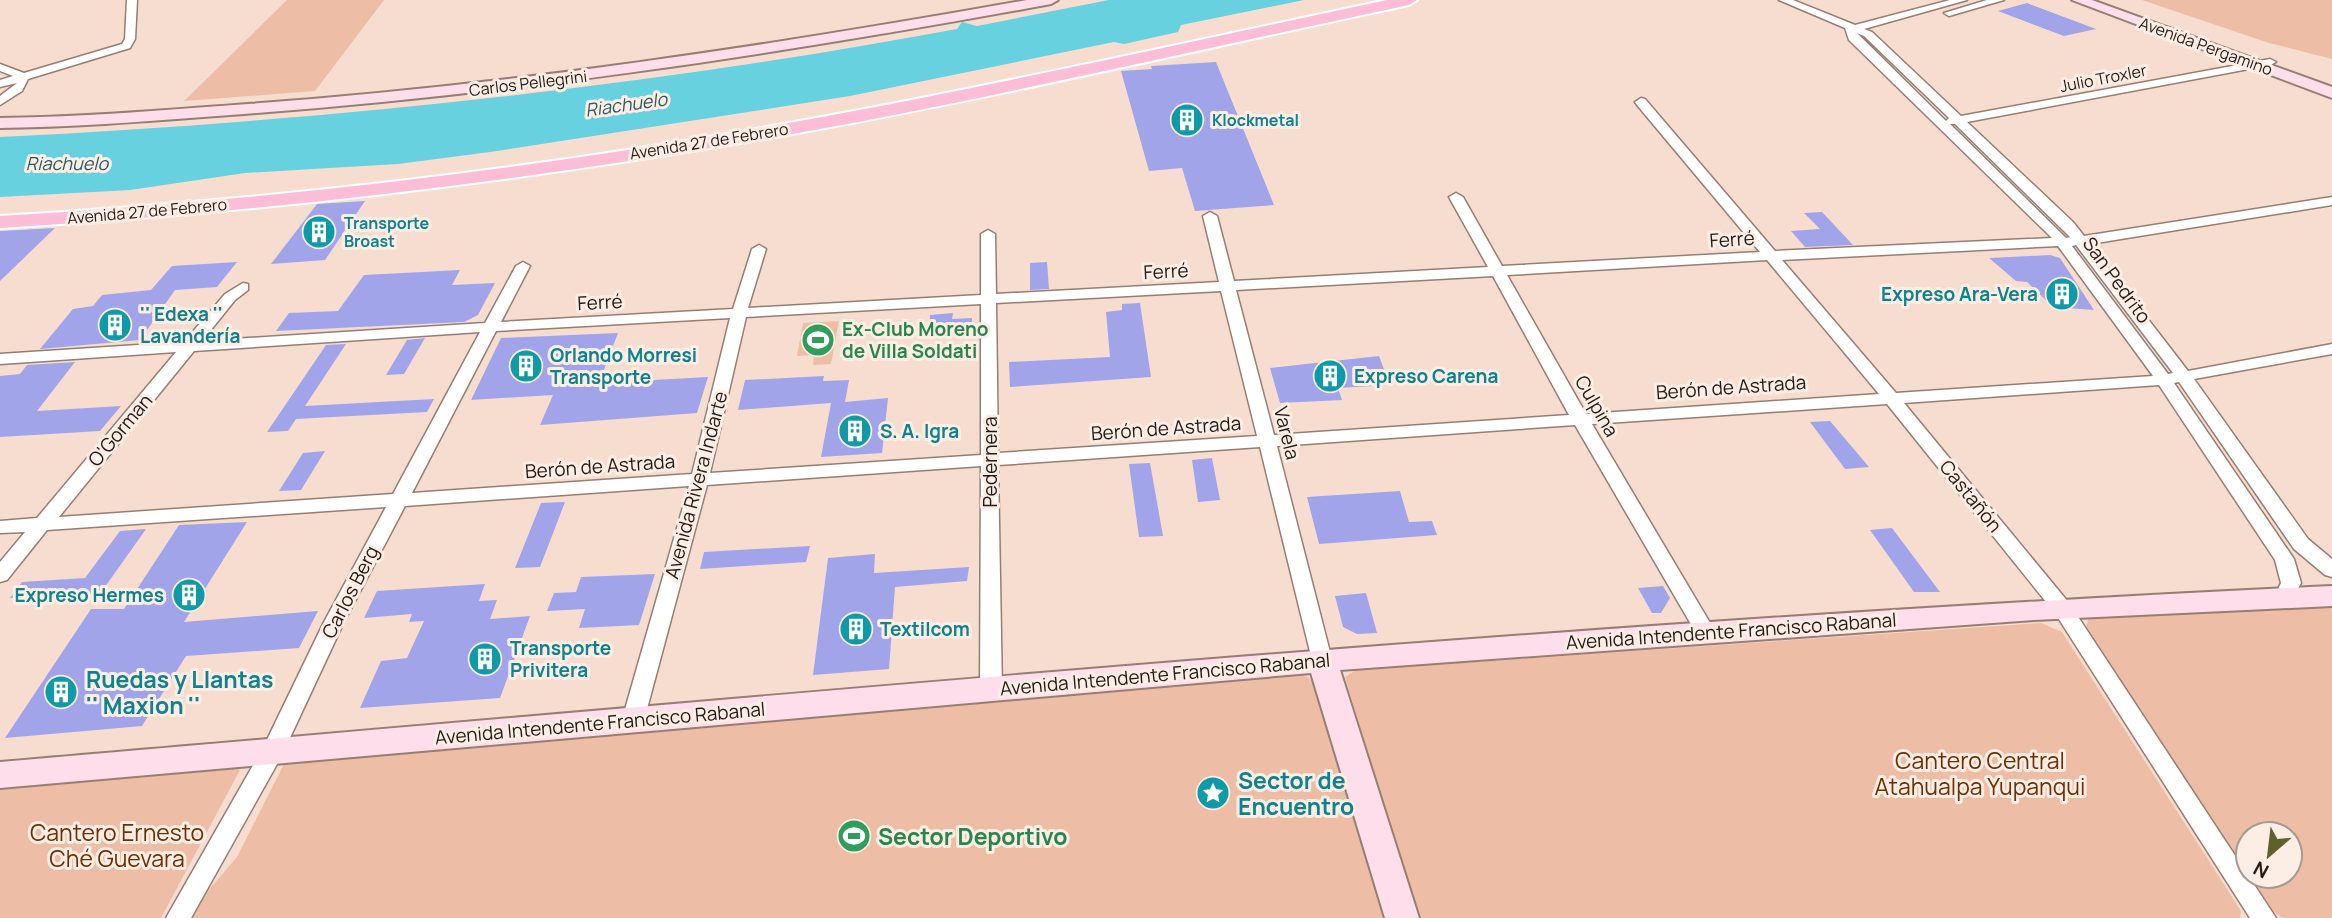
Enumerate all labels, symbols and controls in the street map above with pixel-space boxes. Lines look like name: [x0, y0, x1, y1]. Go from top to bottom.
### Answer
street label: Avenida Pergamino: [2136, 12, 2276, 80]
street label: Julio Troxler: [2058, 59, 2149, 97]
street label: Carlos Pellegrini: [468, 65, 588, 101]
water label: Riachuelo: [584, 86, 670, 122]
building icon: Klockmetal: [1168, 101, 1206, 139]
place label: Klockmetal: [1212, 109, 1299, 131]
street label: Avenida 27 de Febrero: [628, 118, 790, 164]
water label: Riachuelo: [26, 151, 109, 175]
street label: Avenida 27 de Febrero: [66, 193, 228, 229]
place label: Transporte Broast: [344, 212, 430, 252]
building icon: Transporte Broast: [300, 213, 338, 251]
street label: Ferré: [1709, 224, 1755, 254]
street label: San Pedrito: [2077, 232, 2157, 328]
street label: Ferré: [1143, 257, 1189, 285]
building icon: Expreso Ara-Vera: [2043, 275, 2081, 313]
place label: Expreso Ara-Vera: [1881, 281, 2038, 307]
street label: Ferré: [577, 288, 623, 316]
place label: '' Edexa '' Lavandería: [140, 301, 240, 349]
building icon: '' Edexa '' Lavandería: [96, 306, 134, 344]
place label: Ex-Club Moreno de Villa Soldati: [842, 316, 988, 364]
sports icon: Ex-Club Moreno de Villa Soldati: [799, 321, 837, 359]
place label: Orlando Morresi Transporte: [550, 342, 697, 390]
building icon: Orlando Morresi Transporte: [507, 347, 545, 385]
building icon: Expreso Carena: [1311, 357, 1349, 395]
place label: Expreso Carena: [1354, 363, 1498, 389]
street label: Berón de Astrada: [1655, 369, 1807, 405]
street label: Culpina: [1569, 371, 1625, 441]
street label: O'Gorman: [82, 388, 158, 472]
street label: Avenida Rivera Indarte: [658, 388, 734, 582]
street label: Varela: [1268, 404, 1306, 462]
street label: Berón de Astrada: [1090, 410, 1242, 446]
building icon: S. A. Igra: [836, 412, 874, 450]
street label: Pedernera: [977, 416, 1003, 508]
place label: S. A. Igra: [880, 418, 959, 444]
street label: Berón de Astrada: [524, 448, 676, 484]
street label: Castañón: [1934, 454, 2008, 538]
street label: Carlos Berg: [316, 541, 384, 643]
building icon: Expreso Hermes: [170, 576, 208, 614]
place label: Expreso Hermes: [15, 582, 164, 608]
street label: Avenida Intendente Francisco Rabanal: [1565, 606, 1897, 656]
building icon: Textilcom: [837, 610, 875, 648]
place label: Textilcom: [880, 616, 970, 642]
place label: Transporte Privitera: [510, 635, 611, 683]
building icon: Transporte Privitera: [466, 640, 504, 678]
street label: Avenida Intendente Francisco Rabanal: [999, 647, 1331, 701]
place label: Ruedas y Llantas '' Maxion '': [86, 663, 273, 721]
building icon: Ruedas y Llantas '' Maxion '': [42, 673, 80, 711]
street label: Avenida Intendente Francisco Rabanal: [434, 696, 766, 750]
park label: Cantero Central Atahualpa Yupanqui: [1875, 744, 2085, 802]
place label: Sector de Encuentro: [1238, 764, 1354, 822]
place icon: Sector de Encuentro: [1194, 774, 1232, 812]
park label: Cantero Ernesto Ché Guevara: [30, 816, 204, 874]
sports icon: Sector Deportivo: [835, 817, 873, 855]
place label: Sector Deportivo: [878, 820, 1068, 852]
north arrow: [2234, 820, 2304, 890]
text: N: [2249, 855, 2273, 885]

